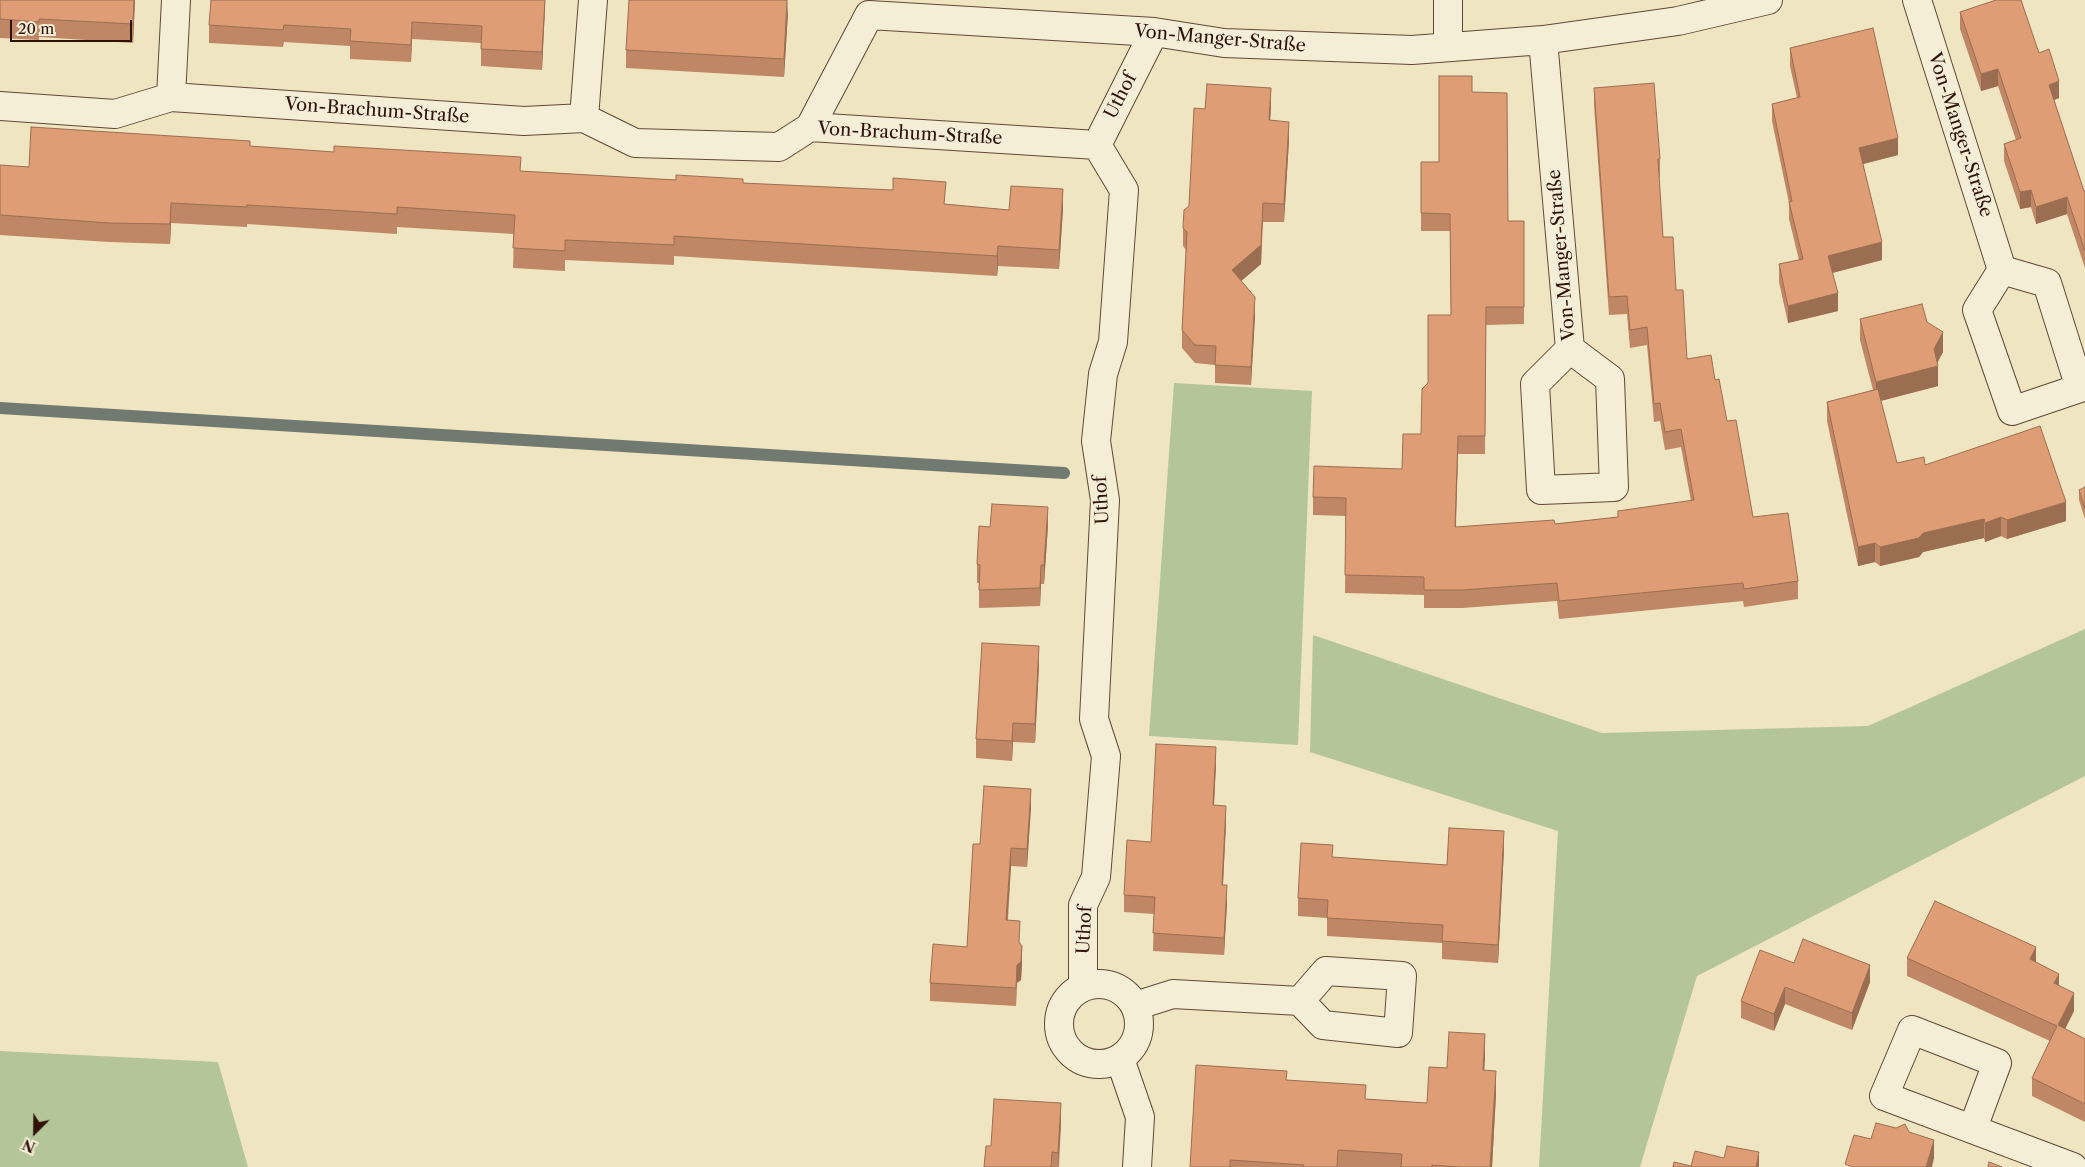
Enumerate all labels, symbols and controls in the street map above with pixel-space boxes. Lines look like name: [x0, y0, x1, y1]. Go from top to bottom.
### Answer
scale bar: [12, 10, 135, 42]
text: 20 m: [18, 19, 54, 38]
street label: Von-Manger-Straße: [1133, 21, 1307, 57]
street label: Von-Manger-Straße: [1923, 50, 1997, 220]
street label: Uthof: [1100, 70, 1142, 122]
street label: Von-Brachum-Straße: [284, 94, 470, 128]
street label: Von-Brachum-Straße: [817, 118, 1003, 150]
street label: Von-Manger-Straße: [1544, 168, 1580, 342]
street label: Uthof: [1090, 475, 1114, 525]
street label: Uthof: [1073, 905, 1097, 955]
north arrow: [10, 1107, 60, 1157]
text: N: [20, 1135, 38, 1156]

